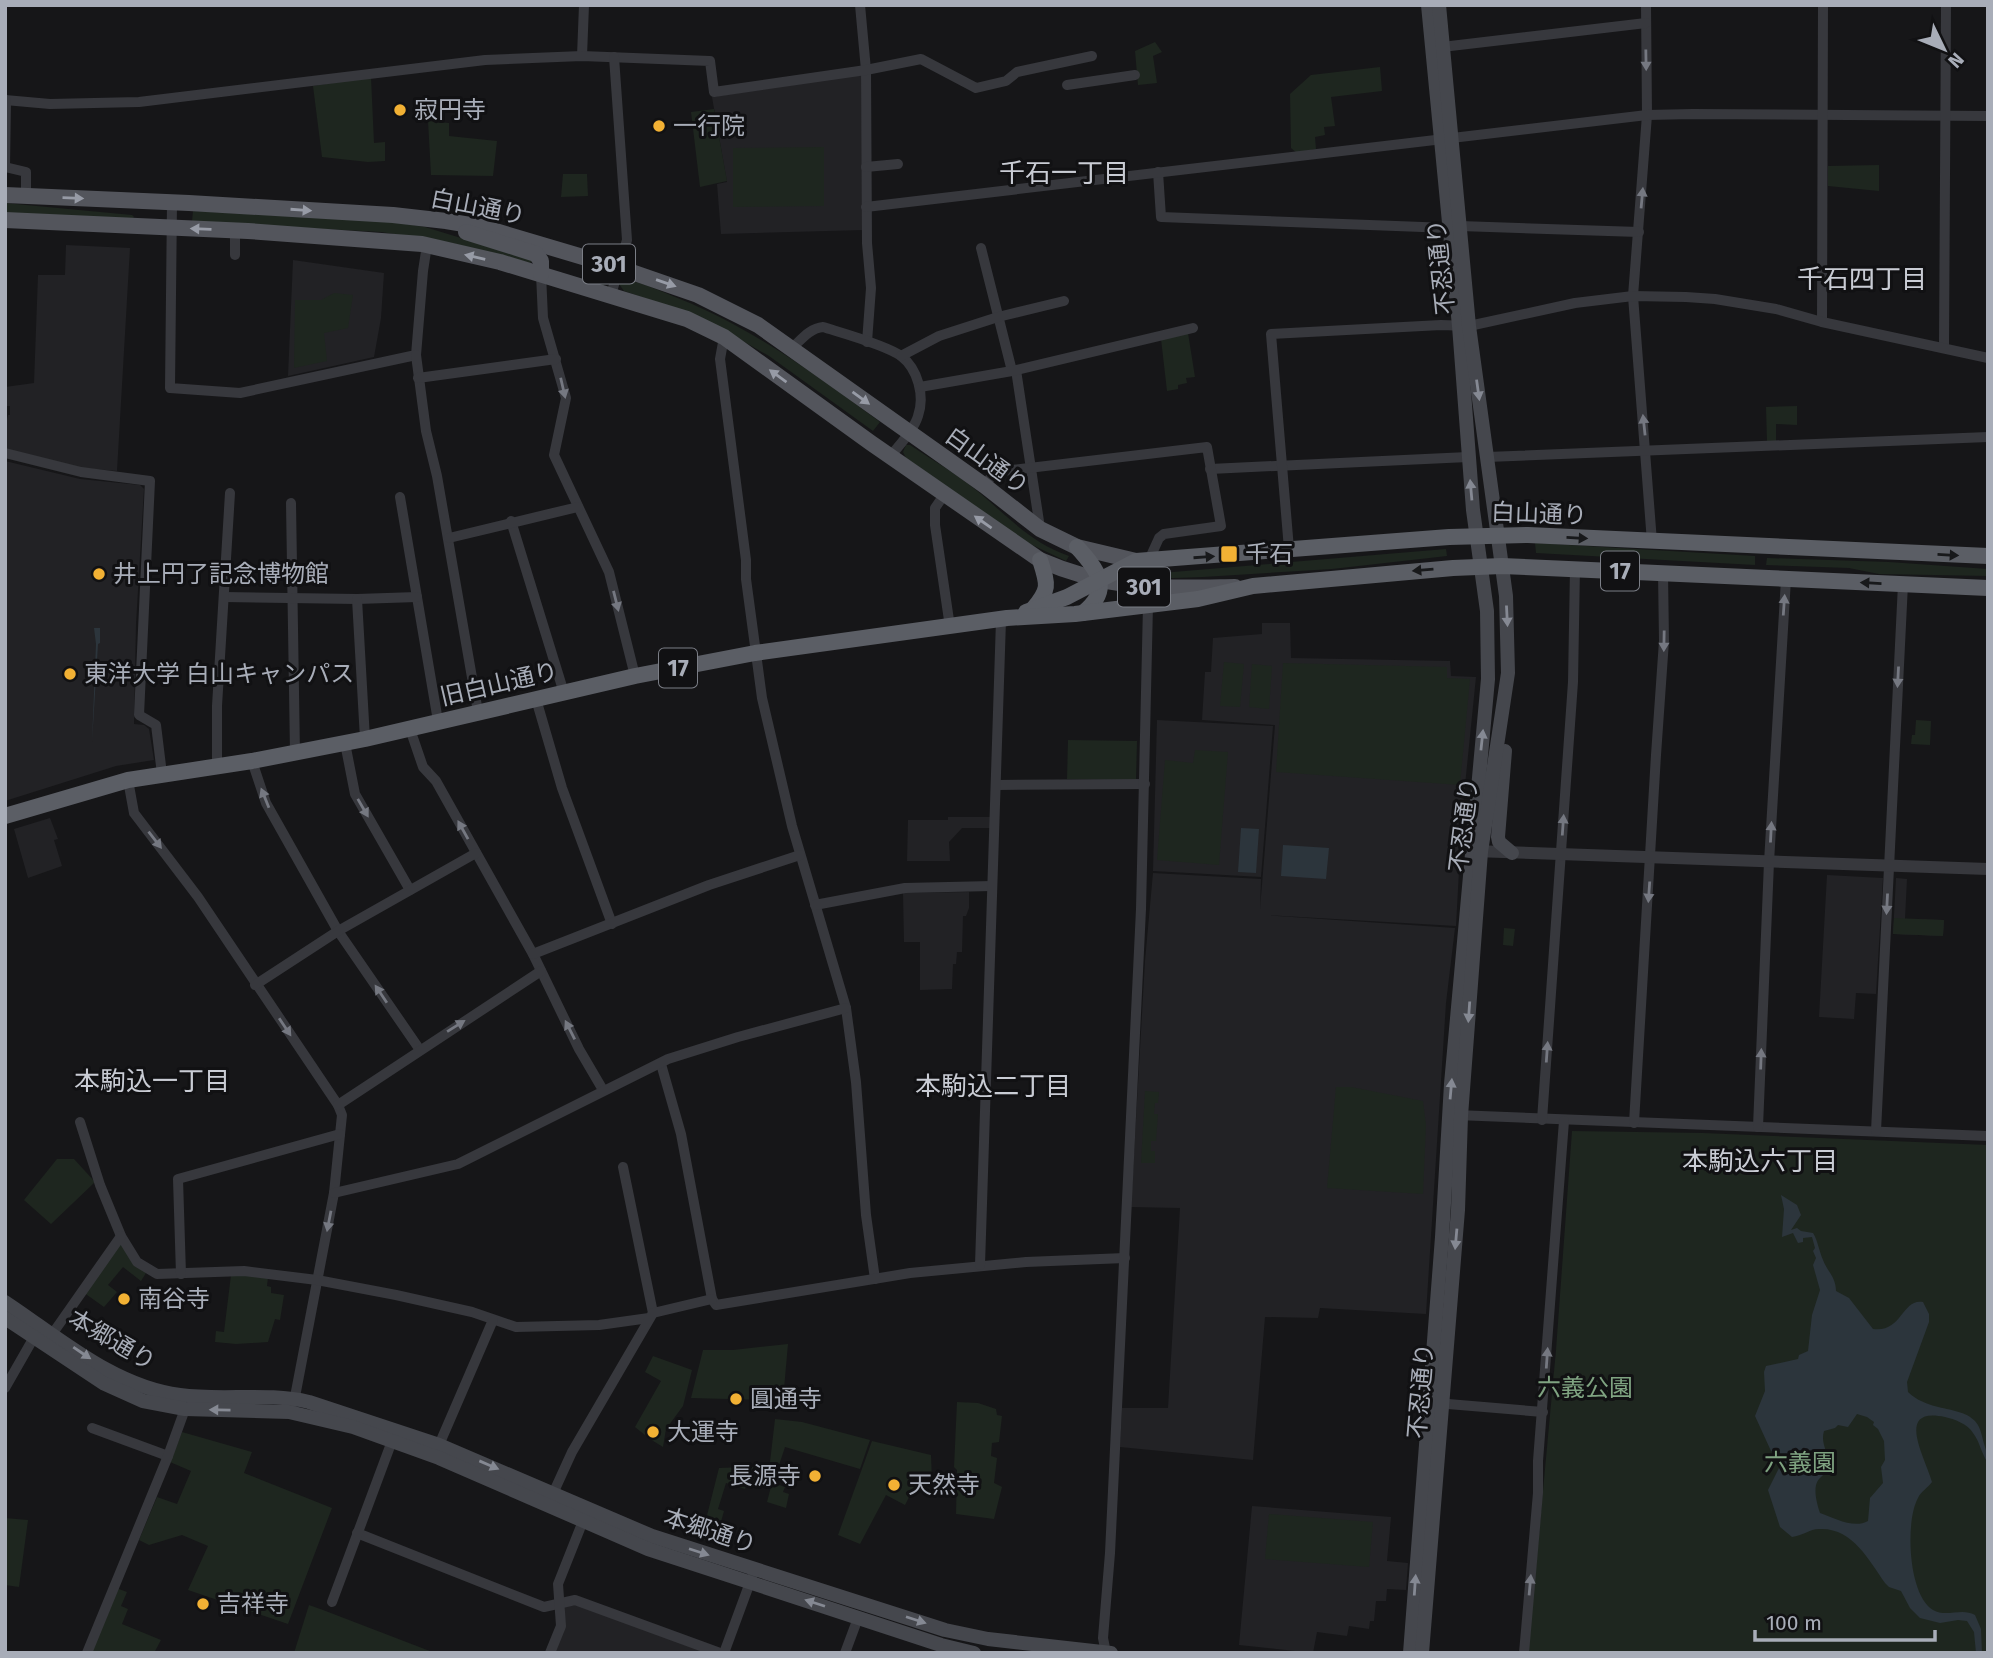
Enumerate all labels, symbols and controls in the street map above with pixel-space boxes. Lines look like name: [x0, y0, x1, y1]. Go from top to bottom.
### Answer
north arrow: [1909, 14, 1979, 84]
text: N: [1943, 48, 1969, 73]
one-way arrow: [1641, 50, 1652, 72]
place label: 寂円寺: [414, 96, 486, 124]
marker: 寂円寺: [392, 102, 408, 118]
place label: 一行院: [673, 112, 745, 140]
marker: 一行院: [651, 118, 667, 134]
district label: 千石一丁目: [999, 158, 1129, 189]
street label: 白山通り: [428, 184, 528, 230]
one-way arrow: [1637, 187, 1648, 209]
one-way arrow: [63, 192, 85, 203]
one-way arrow: [290, 205, 312, 216]
street label: 不忍通り: [1422, 218, 1460, 316]
one-way arrow: [190, 224, 212, 235]
road number: 301: [583, 244, 635, 284]
one-way arrow: [464, 251, 486, 262]
district label: 千石四丁目: [1797, 264, 1927, 295]
one-way arrow: [655, 278, 676, 289]
one-way arrow: [769, 369, 787, 383]
one-way arrow: [558, 377, 569, 399]
one-way arrow: [1472, 379, 1483, 401]
one-way arrow: [852, 390, 870, 404]
one-way arrow: [1638, 413, 1649, 435]
street label: 白山通り: [940, 421, 1034, 501]
one-way arrow: [1465, 479, 1476, 501]
street label: 白山通り: [1491, 498, 1587, 530]
one-way arrow: [974, 515, 992, 529]
one-way arrow: [1566, 532, 1588, 543]
place label: 千石: [1245, 540, 1293, 568]
marker: 千石: [1219, 544, 1239, 564]
one-way arrow: [1938, 549, 1960, 560]
one-way arrow: [1193, 551, 1215, 562]
road number: 17: [1601, 552, 1639, 590]
place label: 井上円了記念博物館: [113, 560, 329, 588]
one-way arrow: [1412, 565, 1434, 576]
marker: 井上円了記念博物館: [91, 566, 107, 582]
road number: 301: [1118, 568, 1170, 607]
one-way arrow: [1859, 577, 1881, 588]
one-way arrow: [611, 590, 622, 612]
one-way arrow: [1779, 593, 1790, 615]
one-way arrow: [1501, 605, 1512, 627]
one-way arrow: [1658, 630, 1670, 652]
road number: 17: [659, 648, 697, 688]
street label: 旧白山通り: [437, 657, 561, 711]
place label: 東洋大学 白山キャンパス: [84, 660, 354, 688]
marker: 東洋大学 白山キャンパス: [62, 666, 78, 682]
one-way arrow: [1893, 666, 1904, 688]
one-way arrow: [1477, 729, 1488, 751]
street label: 不忍通り: [1444, 776, 1484, 874]
one-way arrow: [259, 788, 270, 809]
one-way arrow: [357, 798, 369, 818]
one-way arrow: [1558, 813, 1569, 835]
one-way arrow: [457, 820, 469, 839]
one-way arrow: [1765, 821, 1776, 843]
one-way arrow: [148, 831, 163, 849]
one-way arrow: [1643, 881, 1654, 903]
one-way arrow: [1882, 893, 1893, 915]
one-way arrow: [375, 984, 388, 1003]
one-way arrow: [1463, 1001, 1474, 1023]
one-way arrow: [278, 1018, 292, 1036]
one-way arrow: [447, 1020, 466, 1033]
one-way arrow: [564, 1020, 575, 1040]
one-way arrow: [1542, 1040, 1553, 1062]
one-way arrow: [1755, 1048, 1766, 1070]
district label: 本駒込一丁目: [74, 1066, 230, 1097]
district label: 本駒込二丁目: [915, 1071, 1071, 1102]
one-way arrow: [1446, 1078, 1457, 1100]
district label: 本駒込六丁目: [1682, 1146, 1838, 1177]
one-way arrow: [323, 1210, 334, 1232]
one-way arrow: [1450, 1228, 1461, 1250]
place label: 南谷寺: [138, 1285, 210, 1313]
marker: 南谷寺: [116, 1291, 132, 1307]
street label: 本郷通り: [63, 1304, 161, 1376]
street label: 不忍通り: [1403, 1342, 1439, 1440]
one-way arrow: [73, 1346, 92, 1359]
one-way arrow: [1542, 1347, 1553, 1369]
park label: 六義公園: [1537, 1374, 1633, 1402]
place label: 圓通寺: [750, 1385, 822, 1413]
marker: 圓通寺: [728, 1391, 744, 1407]
one-way arrow: [209, 1404, 231, 1415]
place label: 大運寺: [667, 1418, 739, 1446]
marker: 大運寺: [645, 1424, 661, 1440]
park label: 六義園: [1764, 1449, 1836, 1477]
one-way arrow: [479, 1460, 500, 1471]
place label: 長源寺: [729, 1462, 801, 1490]
marker: 長源寺: [807, 1468, 823, 1484]
place label: 天然寺: [908, 1471, 980, 1499]
marker: 天然寺: [886, 1477, 902, 1493]
street label: 本郷通り: [660, 1503, 760, 1559]
one-way arrow: [689, 1547, 710, 1558]
one-way arrow: [1410, 1573, 1421, 1595]
one-way arrow: [1525, 1574, 1536, 1596]
place label: 吉祥寺: [217, 1590, 289, 1618]
marker: 吉祥寺: [195, 1596, 211, 1612]
one-way arrow: [805, 1598, 826, 1608]
scale bar: [1755, 1598, 1935, 1642]
text: 100 m: [1766, 1610, 1822, 1636]
one-way arrow: [906, 1616, 927, 1626]

